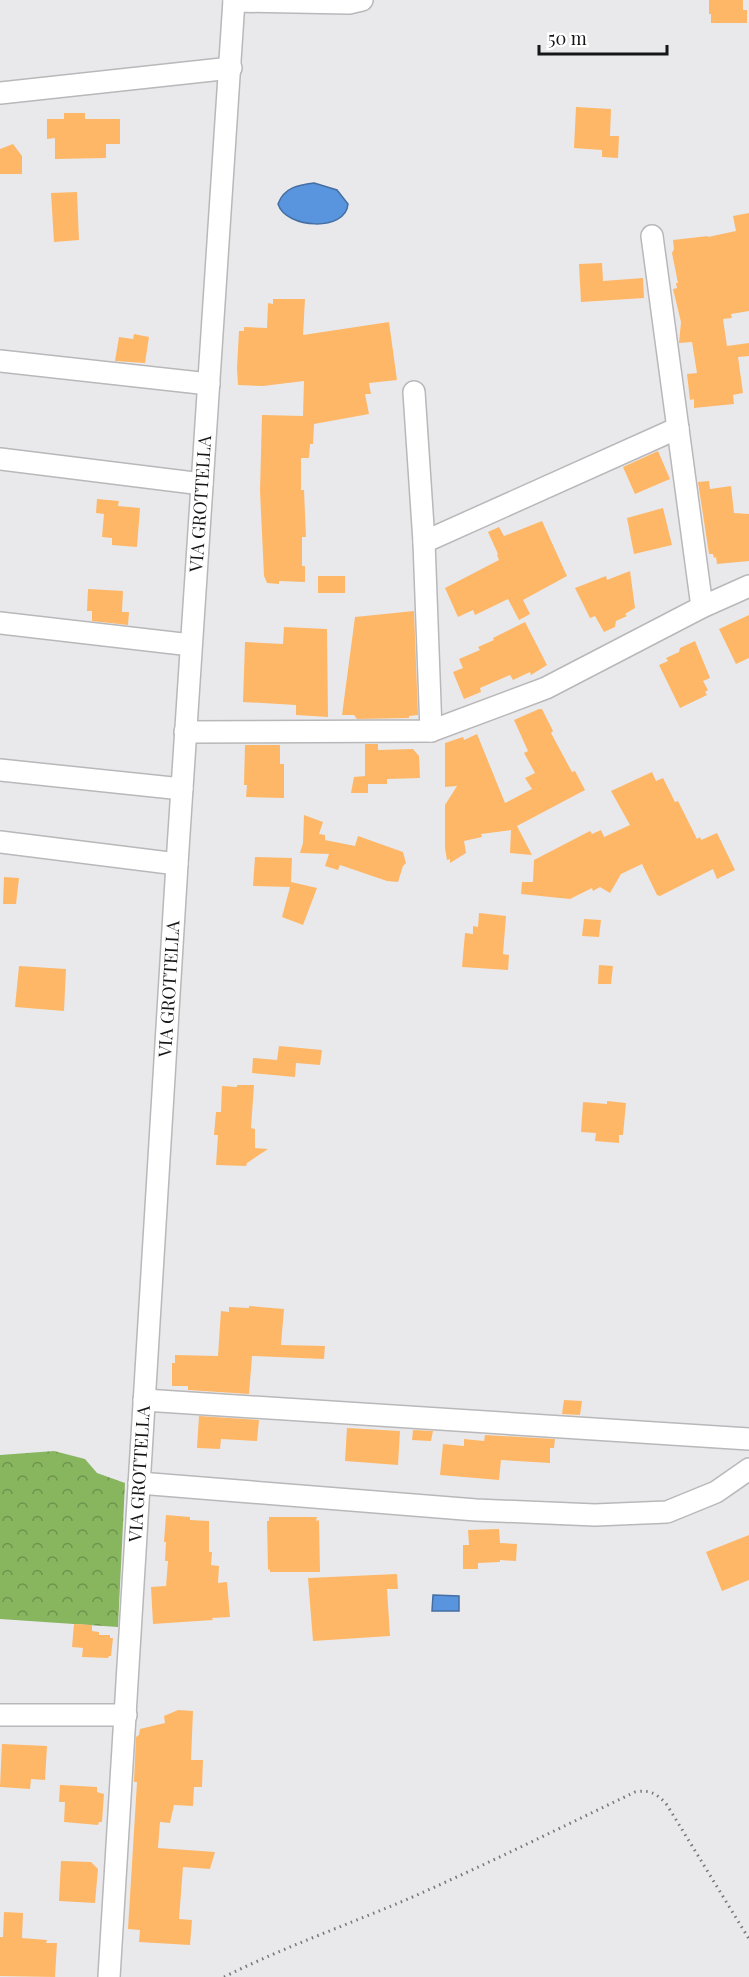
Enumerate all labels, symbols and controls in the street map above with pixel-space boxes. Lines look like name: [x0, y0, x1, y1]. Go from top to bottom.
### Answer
scale bar: [539, 18, 666, 56]
text: 50 m: [548, 26, 587, 50]
street label: VIA GROTTELLA: [183, 434, 216, 574]
street label: VIA GROTTELLA: [152, 919, 185, 1059]
street label: VIA GROTTELLA: [123, 1404, 155, 1544]

